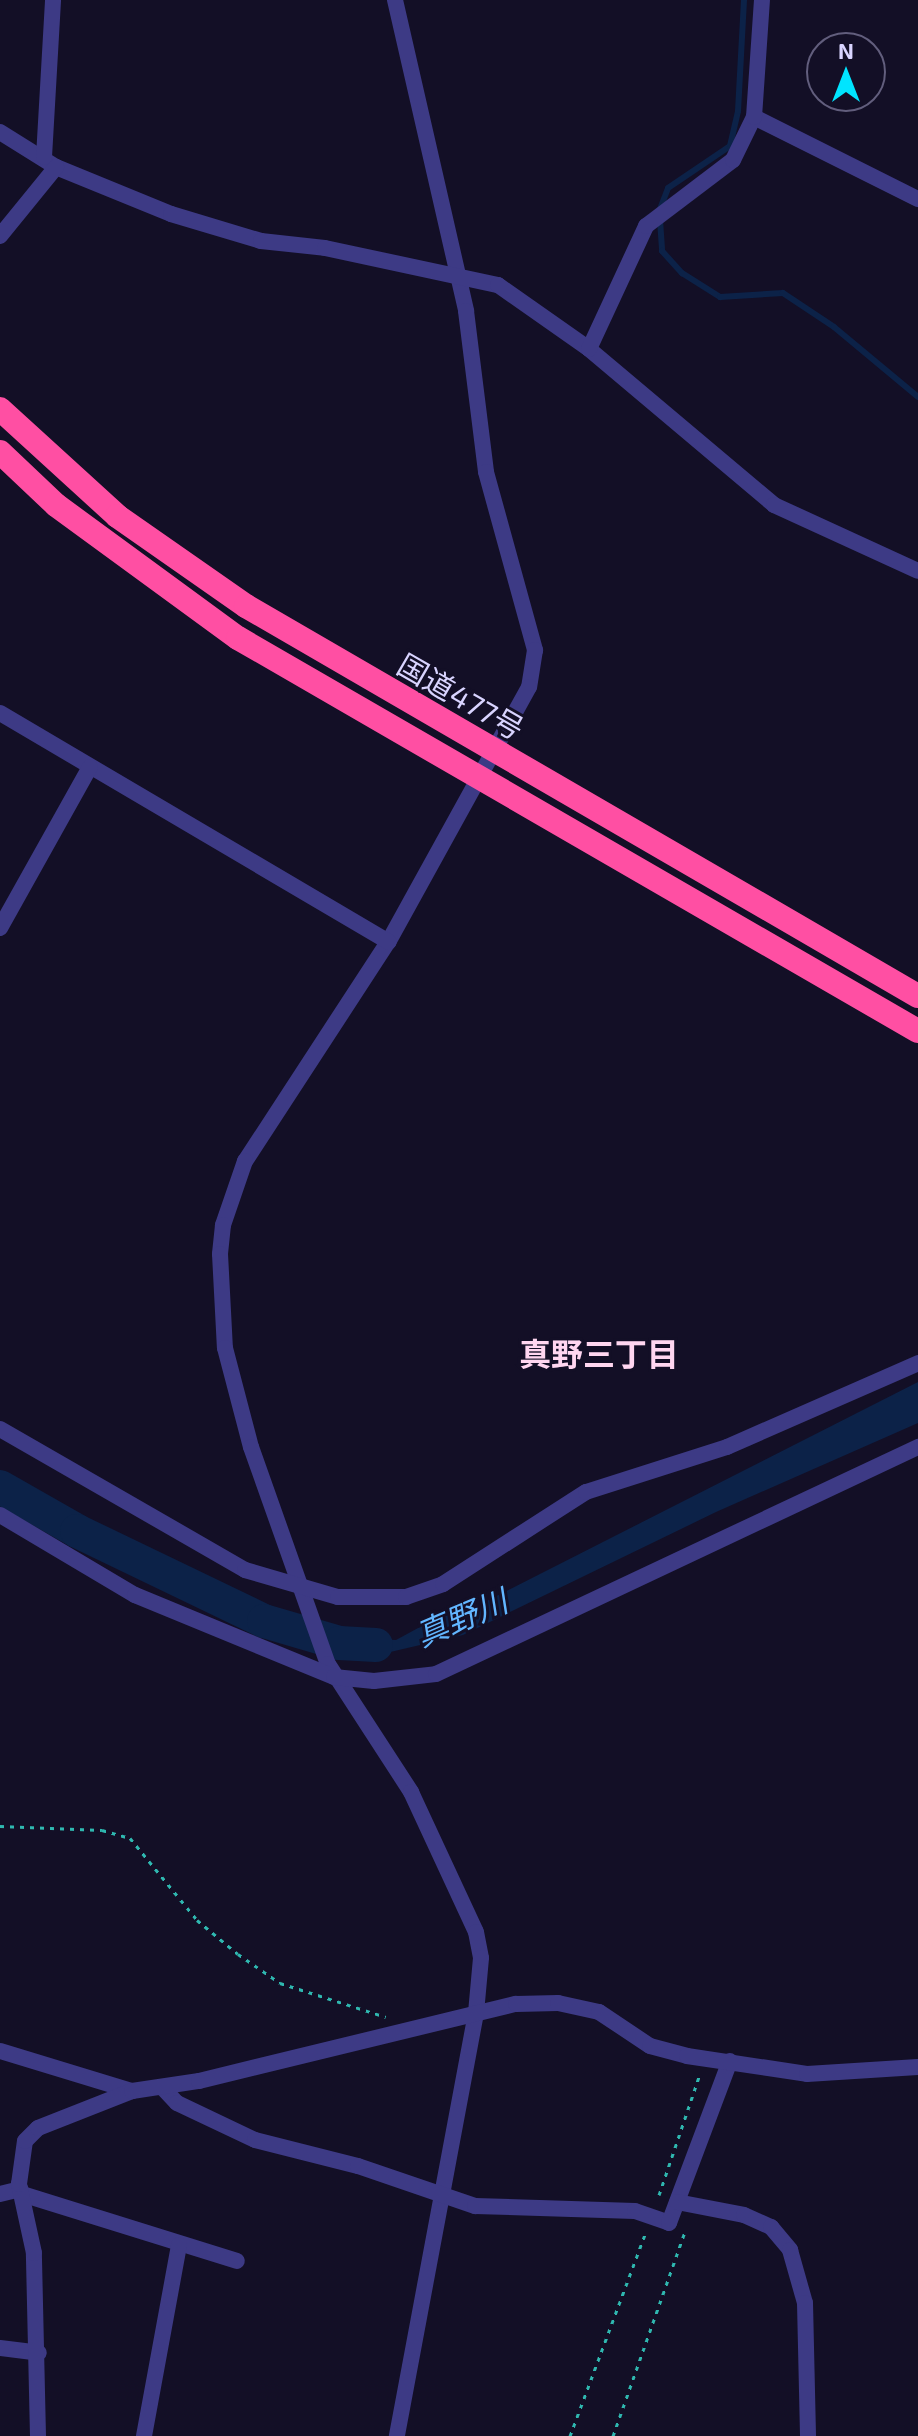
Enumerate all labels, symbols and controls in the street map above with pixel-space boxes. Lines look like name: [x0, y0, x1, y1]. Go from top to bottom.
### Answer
north arrow: [806, 32, 886, 112]
text: N: [838, 37, 854, 63]
street label: 国道477号: [392, 646, 530, 746]
district label: 真野三丁目: [519, 1334, 679, 1372]
water label: 真野川: [409, 1581, 513, 1653]

